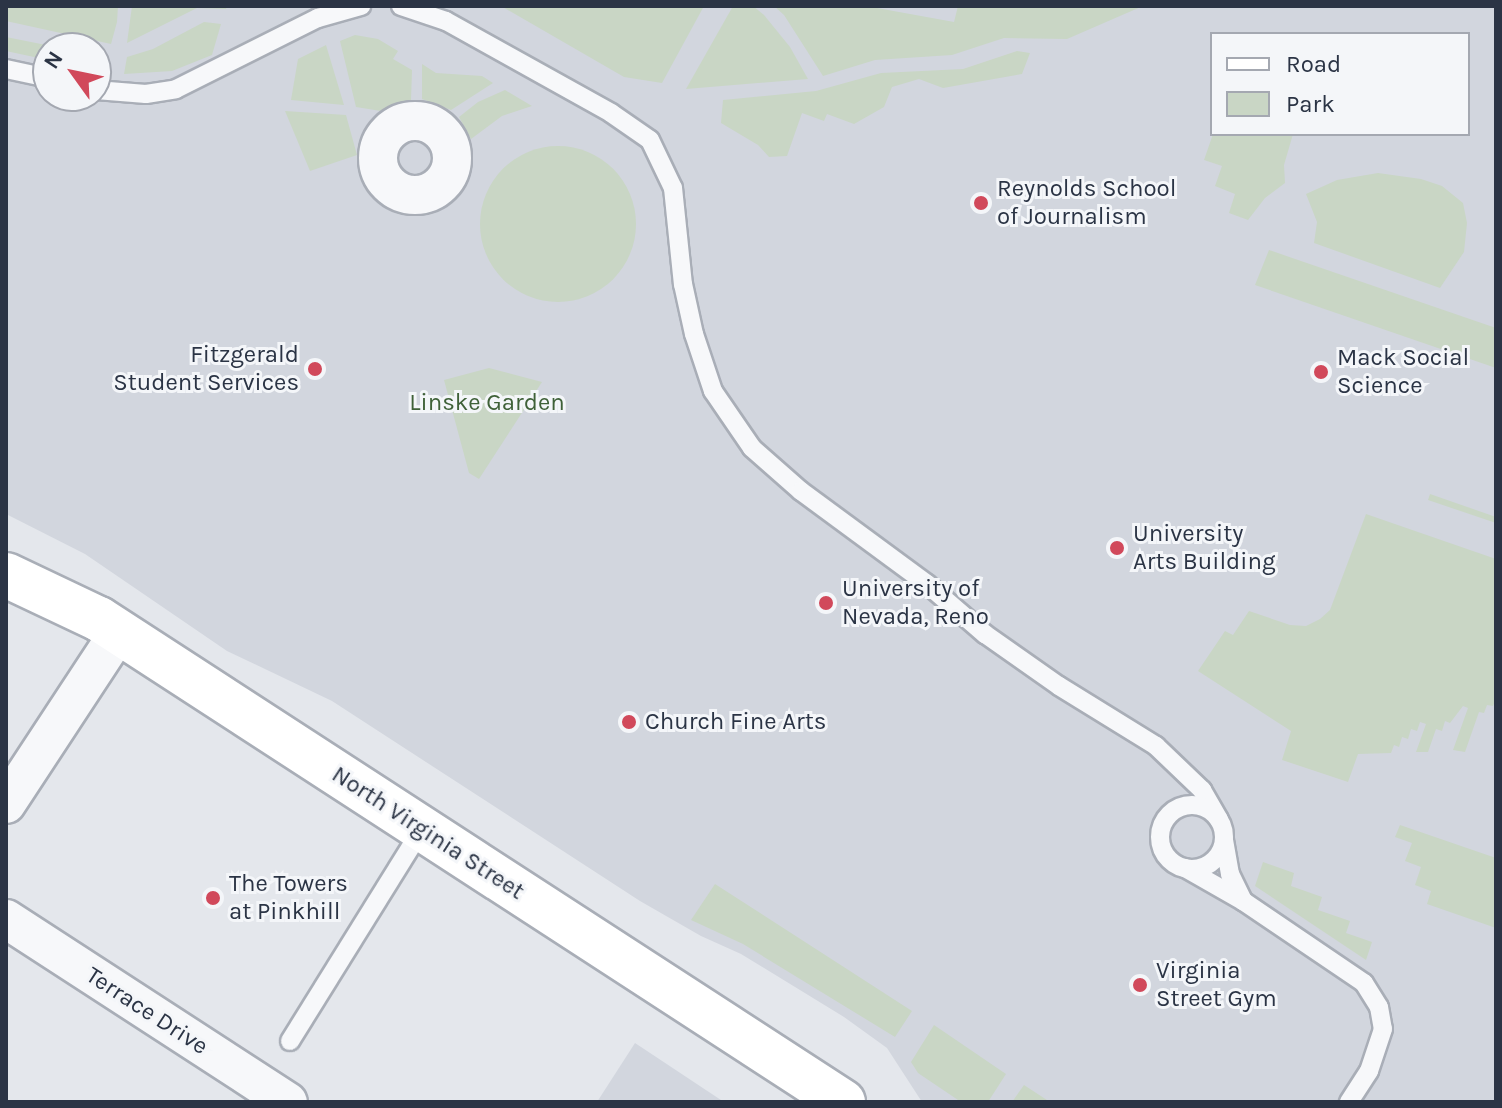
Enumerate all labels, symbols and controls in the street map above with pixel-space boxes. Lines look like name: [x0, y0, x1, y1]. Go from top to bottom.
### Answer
north arrow: [32, 32, 112, 112]
legend: [1210, 32, 1470, 136]
text: N: [38, 46, 69, 74]
text: Road: [1286, 50, 1341, 78]
text: Park: [1286, 90, 1335, 118]
place label: Reynolds School of Journalism: [997, 175, 1176, 231]
marker: Reynolds School of Journalism: [972, 194, 990, 212]
place label: Fitzgerald Student Services: [113, 341, 299, 397]
place label: Mack Social Science: [1337, 344, 1469, 400]
marker: Fitzgerald Student Services: [306, 360, 324, 378]
marker: Mack Social Science: [1312, 363, 1330, 381]
park label: Linske Garden: [409, 389, 565, 417]
place label: University Arts Building: [1133, 520, 1276, 576]
marker: University Arts Building: [1108, 539, 1126, 557]
place label: University of Nevada, Reno: [842, 575, 989, 631]
marker: University of Nevada, Reno: [817, 594, 835, 612]
place label: Church Fine Arts: [645, 708, 826, 736]
marker: Church Fine Arts: [620, 713, 638, 731]
street label: North Virginia Street: [326, 760, 530, 906]
place label: The Towers at Pinkhill: [229, 870, 348, 926]
marker: The Towers at Pinkhill: [204, 889, 222, 907]
place label: Virginia Street Gym: [1156, 957, 1277, 1013]
street label: Terrace Drive: [81, 961, 213, 1061]
marker: Virginia Street Gym: [1131, 976, 1149, 994]

